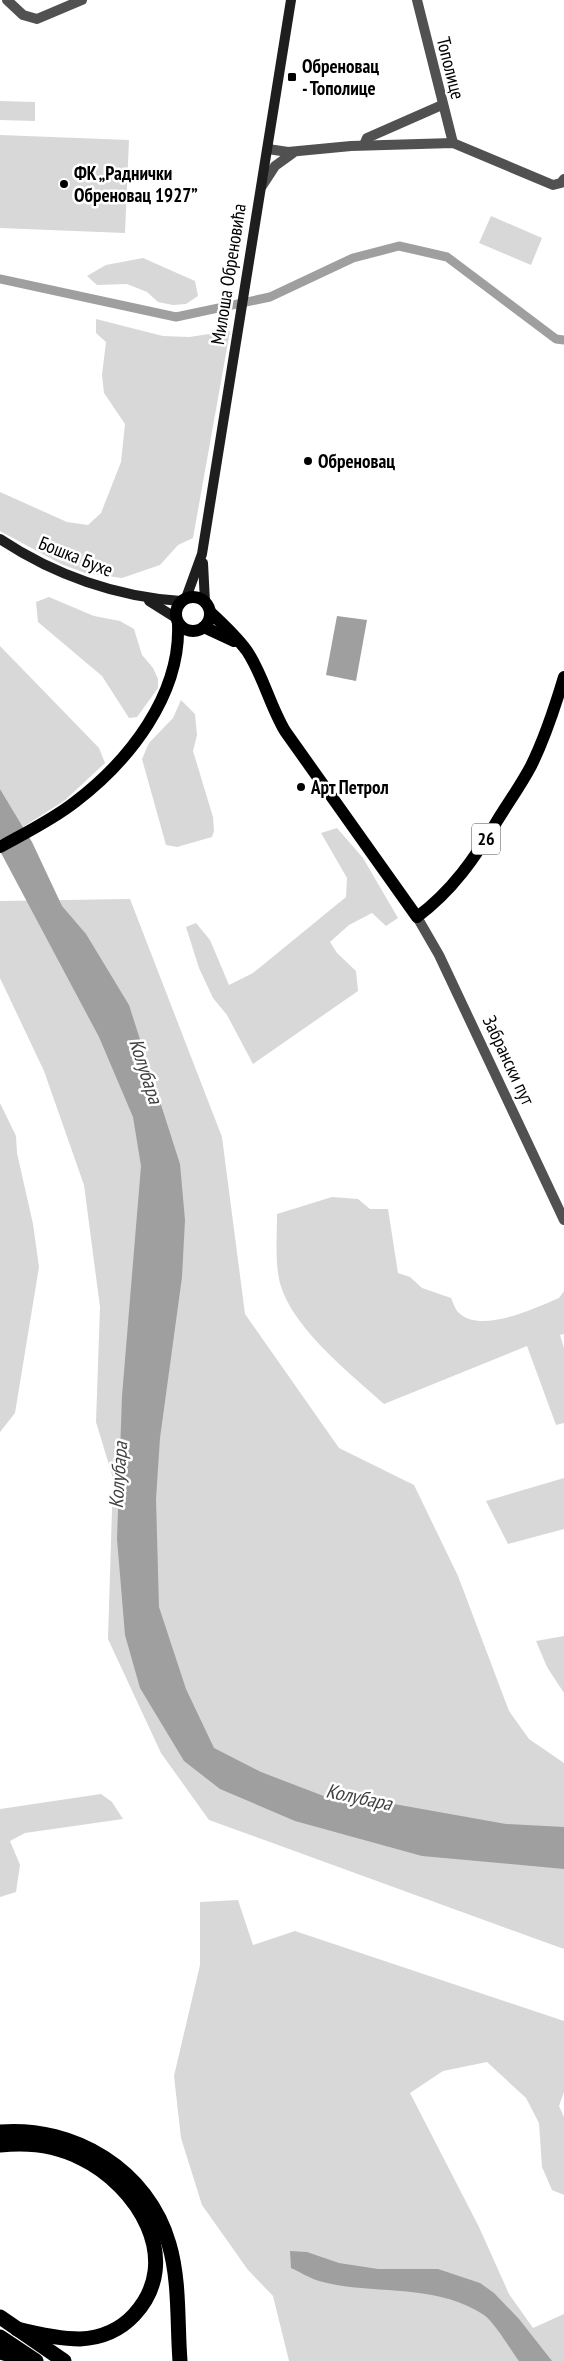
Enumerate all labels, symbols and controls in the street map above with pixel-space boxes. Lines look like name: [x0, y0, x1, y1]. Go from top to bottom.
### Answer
street label: Тополице: [432, 34, 470, 102]
place label: Обреновац - Тополице: [302, 54, 379, 100]
marker: Обреновац - Тополице: [286, 71, 298, 83]
place label: ФК „Раднички Обреновац 1927”: [74, 161, 198, 207]
marker: ФК „Раднички Обреновац 1927”: [58, 178, 70, 190]
street label: Милоша Обреновића: [205, 202, 251, 346]
place label: Обреновац: [318, 449, 395, 473]
marker: Обреновац: [302, 455, 314, 467]
street label: Бошка Бухе: [35, 530, 117, 582]
place label: Арт Петрол: [310, 775, 389, 799]
marker: Арт Петрол: [295, 781, 307, 793]
road number: 26: [472, 824, 500, 854]
street label: Забрански пут: [478, 1011, 541, 1109]
water label: Колубара: [123, 1035, 169, 1108]
water label: Колубара: [103, 1440, 133, 1509]
water label: Колубара: [324, 1777, 395, 1817]

